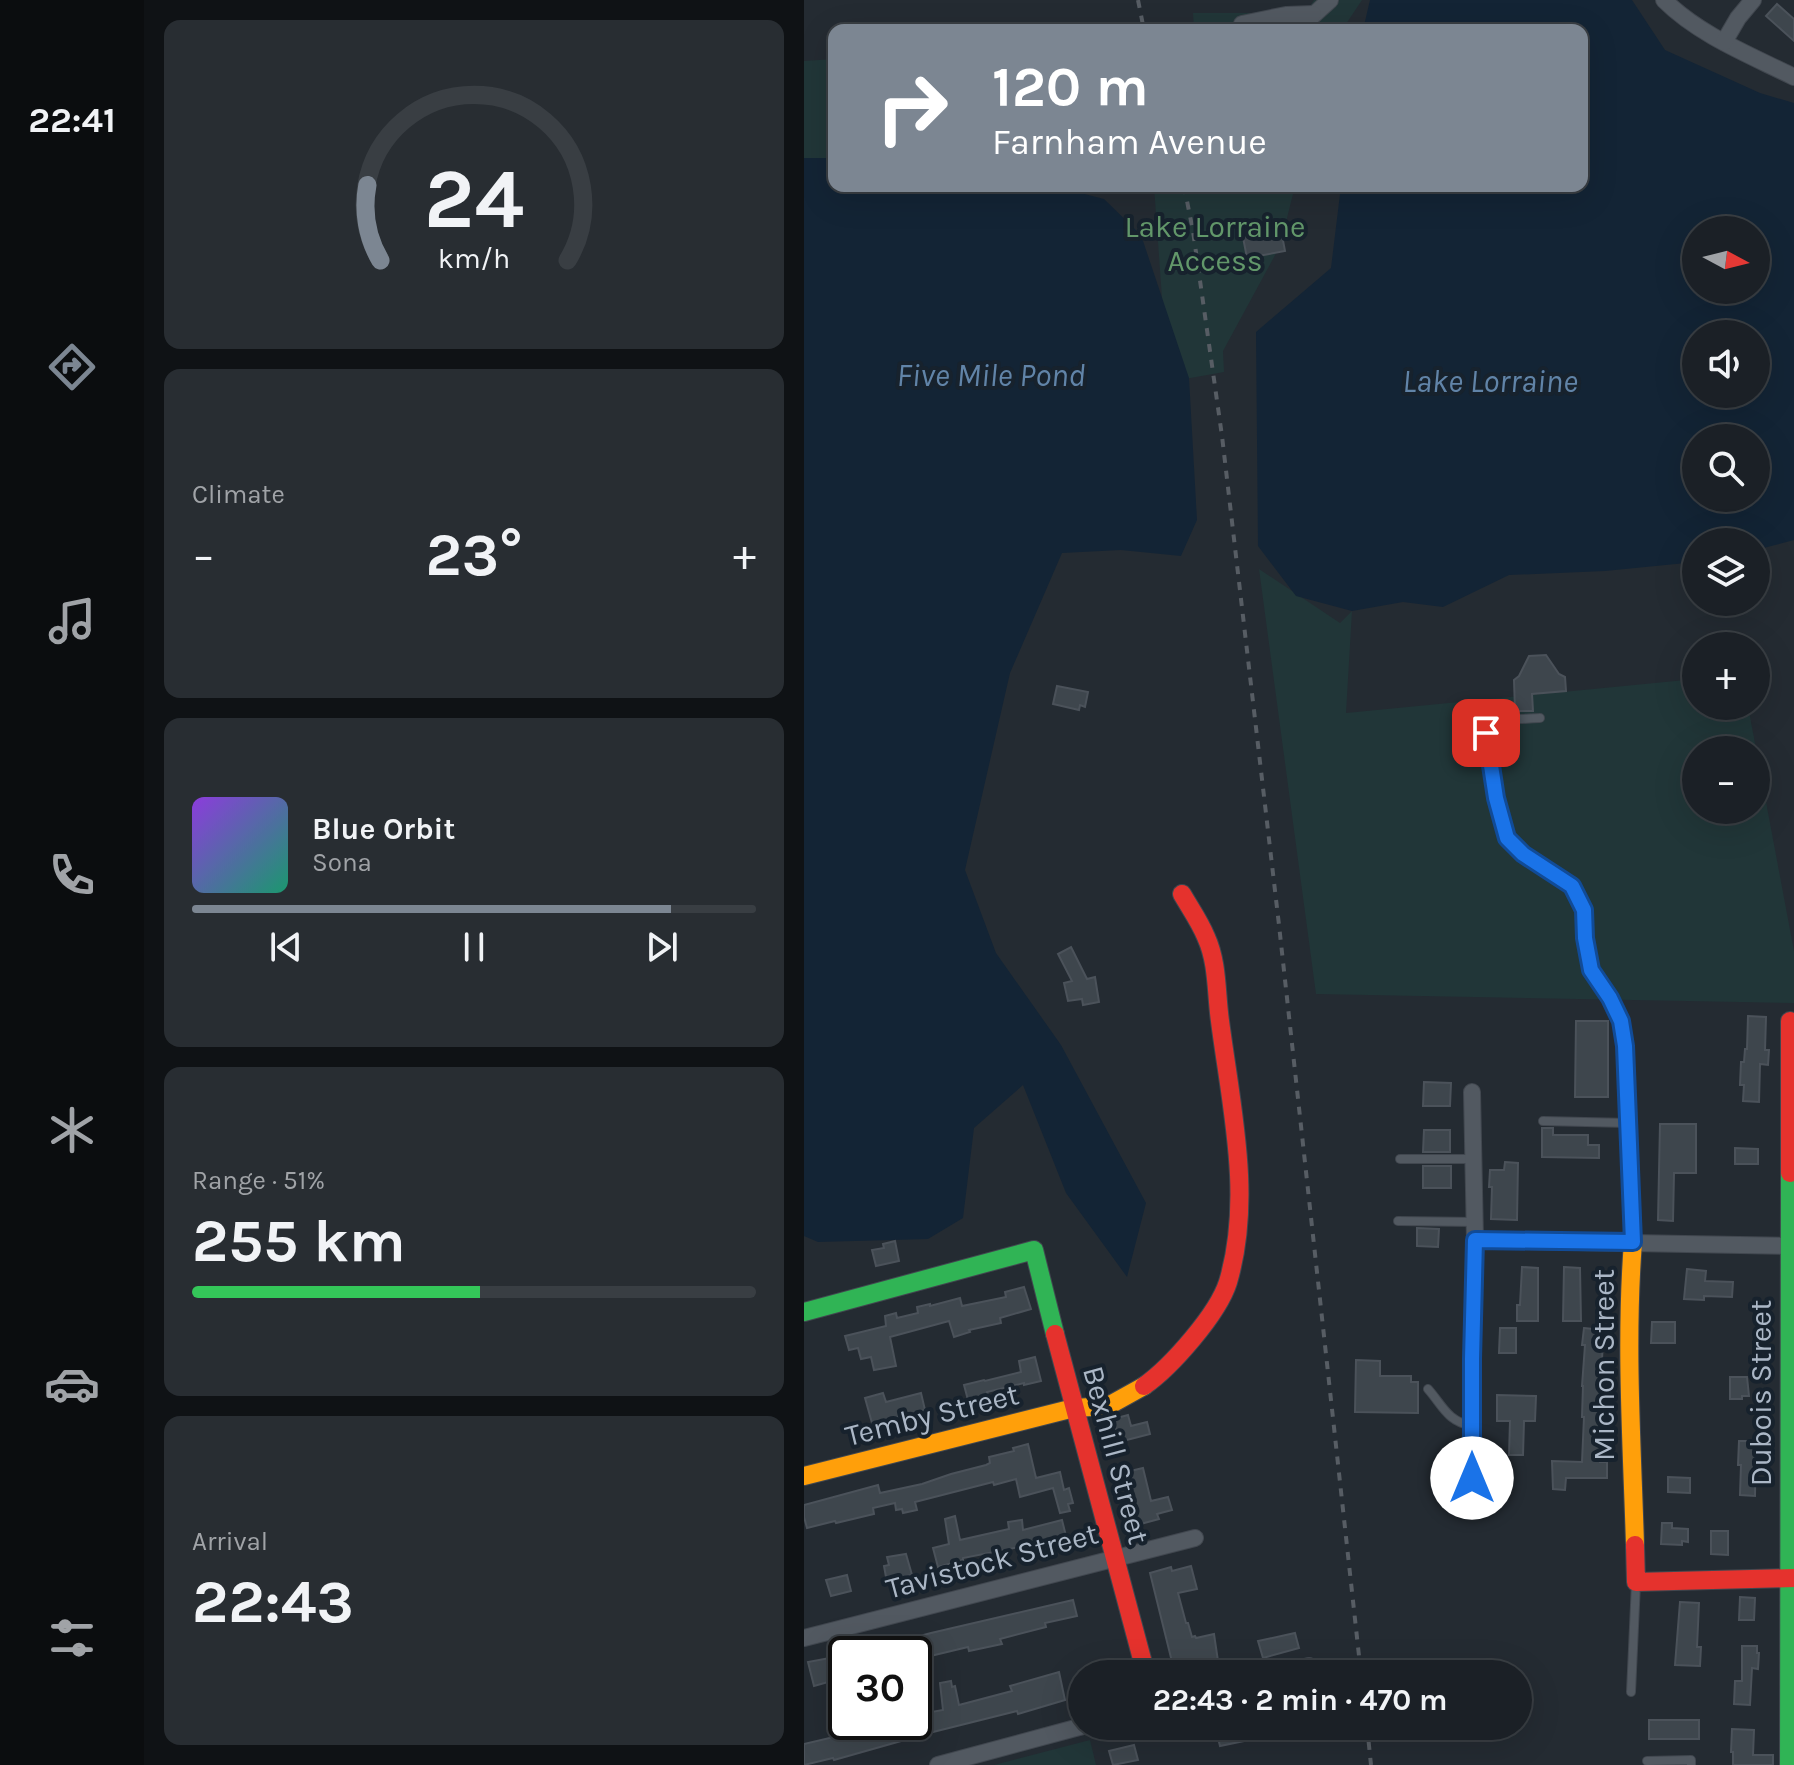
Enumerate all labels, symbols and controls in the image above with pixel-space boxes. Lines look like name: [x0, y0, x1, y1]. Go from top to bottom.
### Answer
text: 120 m: [992, 54, 1149, 119]
icon: right: [860, 56, 964, 160]
text: 22:41: [28, 99, 116, 141]
text: Farnham Avenue: [992, 121, 1267, 163]
text: 24: [424, 150, 524, 247]
park label: Lake Lorraine Access: [1124, 209, 1306, 279]
north arrow: [1682, 216, 1770, 304]
map controls: [1682, 216, 1770, 824]
text: km/h: [438, 242, 510, 275]
button: sound: [1682, 320, 1770, 408]
icon: directions: [44, 339, 100, 395]
water label: Five Mile Pond: [897, 357, 1085, 394]
water label: Lake Lorraine: [1402, 363, 1578, 400]
button: search: [1682, 424, 1770, 512]
text: Climate: [192, 479, 285, 510]
text: 23°: [426, 520, 522, 590]
button: layers: [1682, 528, 1770, 616]
text: −: [192, 530, 215, 581]
text: +: [733, 530, 756, 581]
icon: music: [44, 593, 100, 649]
button: +: [1682, 632, 1770, 720]
pin: [1452, 699, 1520, 767]
icon: arrive: [1464, 711, 1508, 755]
button: −: [1682, 736, 1770, 824]
text: Blue Orbit: [312, 811, 455, 847]
icon: phone: [44, 847, 100, 903]
text: Sona: [312, 847, 372, 878]
icon: previous: [264, 925, 308, 969]
icon: pause: [452, 925, 496, 969]
icon: next: [640, 925, 684, 969]
icon: climate: [44, 1102, 100, 1158]
text: Range · 51%: [192, 1165, 325, 1196]
text: 255 km: [192, 1206, 406, 1276]
street label: Michon Street: [1586, 1269, 1622, 1461]
street label: Dubois Street: [1743, 1300, 1779, 1486]
icon: car: [44, 1356, 100, 1412]
street label: Bexhill Street: [1075, 1362, 1157, 1548]
street label: Temby Street: [842, 1376, 1022, 1454]
position arrow: [1430, 1436, 1514, 1520]
street label: Tavistock Street: [882, 1515, 1102, 1607]
text: Arrival: [192, 1526, 268, 1557]
text: 22:43: [192, 1567, 354, 1637]
icon: filters: [44, 1610, 100, 1666]
speed limit sign: 30: [828, 1636, 932, 1740]
text: 22:43 · 2 min · 470 m: [1153, 1682, 1447, 1718]

